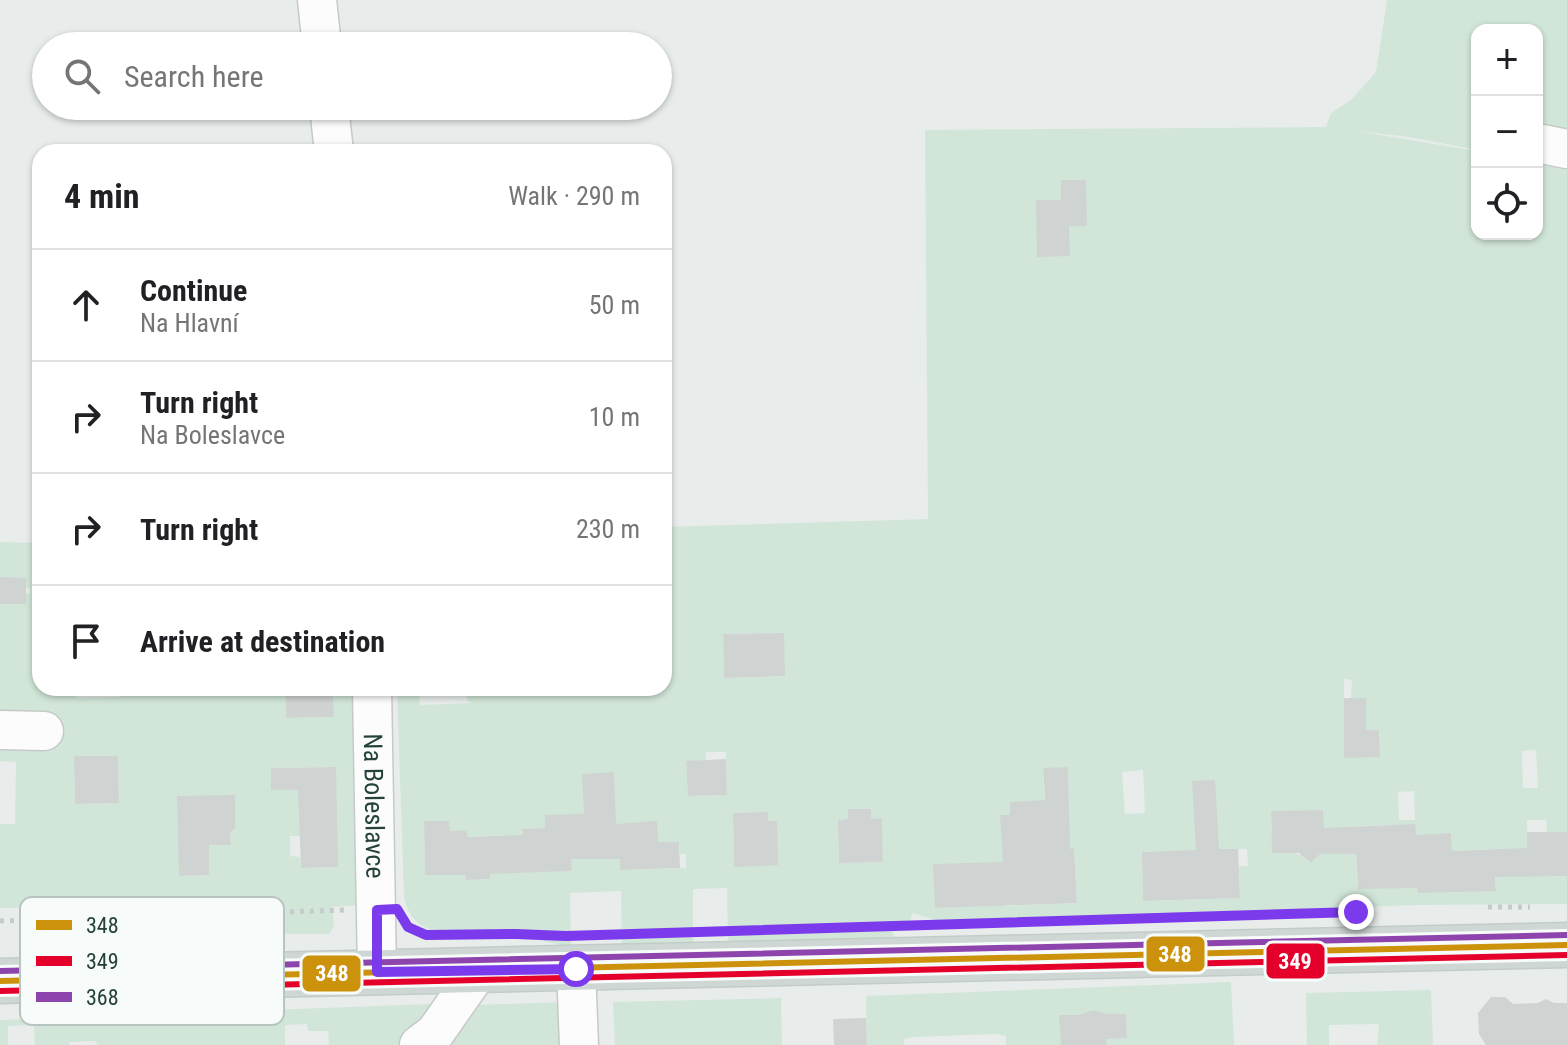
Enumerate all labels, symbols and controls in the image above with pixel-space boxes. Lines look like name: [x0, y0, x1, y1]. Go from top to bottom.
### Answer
map controls: [1471, 24, 1543, 240]
button: +: [1471, 24, 1543, 96]
search box: [32, 32, 672, 120]
icon: search: [60, 54, 104, 98]
text: Search here: [124, 59, 264, 94]
button: −: [1471, 96, 1543, 168]
button: locate: [1471, 168, 1543, 240]
text: 4 min: [64, 176, 140, 216]
text: Walk · 290 m: [508, 181, 640, 211]
text: Continue: [140, 273, 247, 308]
icon: ahead: [64, 283, 108, 327]
text: 50 m: [589, 290, 640, 320]
text: Na Hlavní: [140, 308, 239, 338]
text: Turn right: [140, 385, 258, 420]
icon: right: [64, 395, 108, 439]
text: 10 m: [589, 402, 640, 432]
text: Na Boleslavce: [140, 420, 285, 450]
icon: right: [64, 507, 108, 551]
text: Turn right: [140, 512, 258, 547]
text: 230 m: [576, 514, 640, 544]
icon: arrive: [64, 619, 108, 663]
text: Arrive at destination: [140, 624, 385, 659]
street label: Na Boleslavce: [358, 733, 390, 879]
route end: [1338, 894, 1374, 930]
legend: [20, 897, 284, 1025]
text: 348: [86, 913, 119, 938]
line badge: 348: [1145, 935, 1206, 973]
text: 348: [1158, 942, 1192, 967]
line badge: 349: [1265, 942, 1326, 980]
text: 349: [86, 949, 119, 974]
text: 349: [1278, 949, 1312, 974]
route start: [558, 951, 594, 987]
line badge: 348: [301, 954, 362, 993]
text: 348: [315, 961, 349, 986]
text: 368: [86, 985, 119, 1010]

